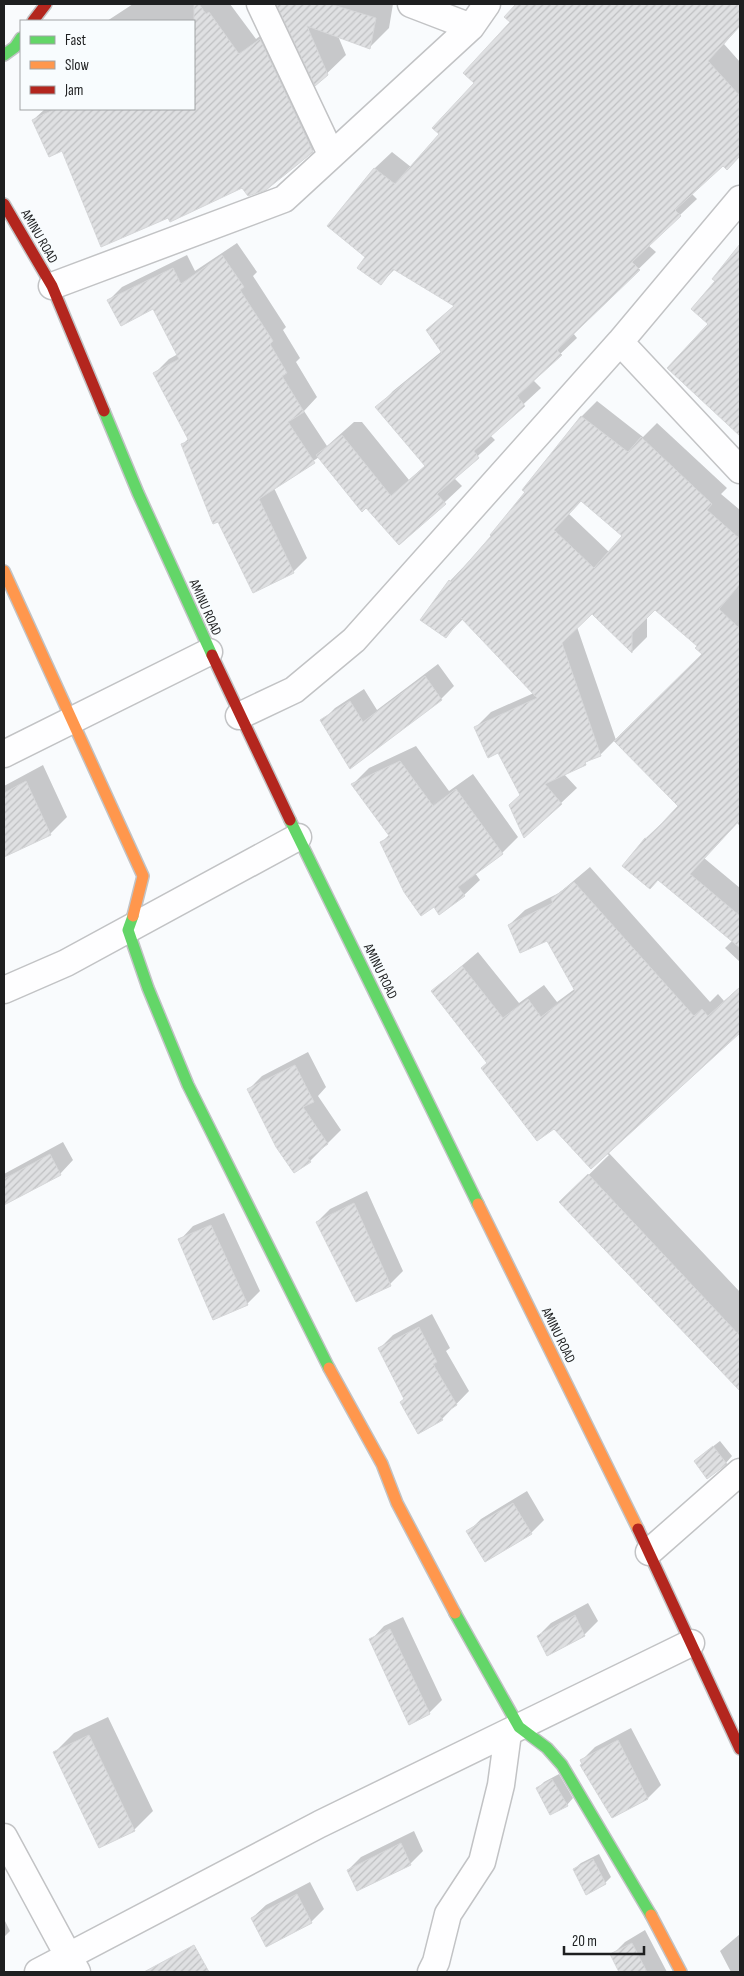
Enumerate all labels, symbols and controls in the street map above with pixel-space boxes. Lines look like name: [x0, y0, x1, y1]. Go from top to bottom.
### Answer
legend: [20, 20, 195, 110]
text: Fast: [65, 31, 87, 50]
text: Slow: [65, 56, 89, 75]
text: Jam: [64, 81, 83, 100]
street label: AMINU ROAD: [17, 205, 62, 266]
street label: AMINU ROAD: [185, 576, 225, 638]
street label: AMINU ROAD: [359, 940, 401, 1002]
street label: AMINU ROAD: [537, 1304, 579, 1366]
scale bar: [564, 1924, 644, 1956]
text: 20 m: [572, 1932, 597, 1951]

